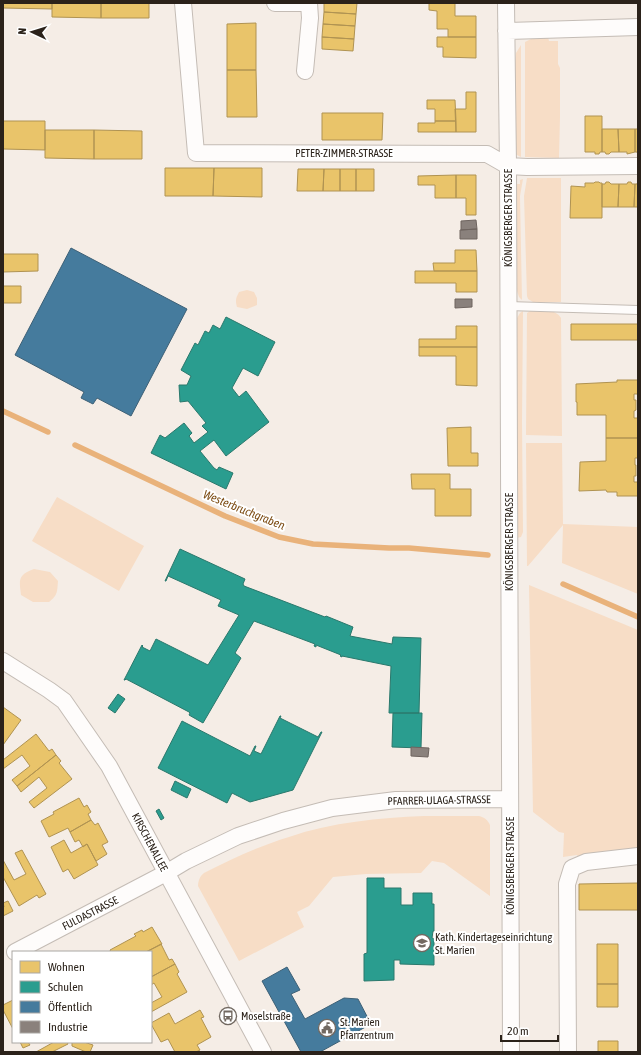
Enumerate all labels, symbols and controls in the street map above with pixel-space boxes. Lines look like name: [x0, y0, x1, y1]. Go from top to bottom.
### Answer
north arrow: [12, 12, 52, 52]
text: N: [16, 28, 28, 35]
street label: PETER-ZIMMER-STRASSE: [295, 147, 393, 159]
street label: KÖNIGSBERGER STRASSE: [502, 169, 514, 267]
water label: Westerbruchgraben: [201, 487, 287, 533]
street label: KÖNIGSBERGER STRASSE: [503, 493, 515, 591]
street label: PFARRER-ULAGA-STRASSE: [387, 793, 491, 807]
street label: KIRSCHENALLEE: [130, 811, 170, 873]
street label: KÖNIGSBERGER STRASSE: [504, 817, 516, 915]
street label: FULDASTRASSE: [60, 894, 120, 932]
place label: Kath. Kindertageseinrichtung St. Marien: [435, 931, 552, 956]
school or university icon: Kath. Kindertageseinrichtung St. Marien: [412, 933, 432, 953]
legend: [12, 951, 152, 1043]
text: Wohnen: [48, 960, 85, 974]
text: Schulen: [48, 980, 83, 994]
text: Öffentlich: [48, 1000, 92, 1014]
bus stop icon: Moselstraße: [218, 1006, 238, 1026]
place label: Moselstraße: [241, 1010, 291, 1022]
place label: St. Marien Pfarrzentrum: [340, 1016, 394, 1041]
scale bar: [501, 1017, 558, 1043]
public building icon: St. Marien Pfarrzentrum: [317, 1018, 337, 1038]
text: Industrie: [48, 1020, 88, 1034]
text: 20 m: [507, 1024, 529, 1038]

